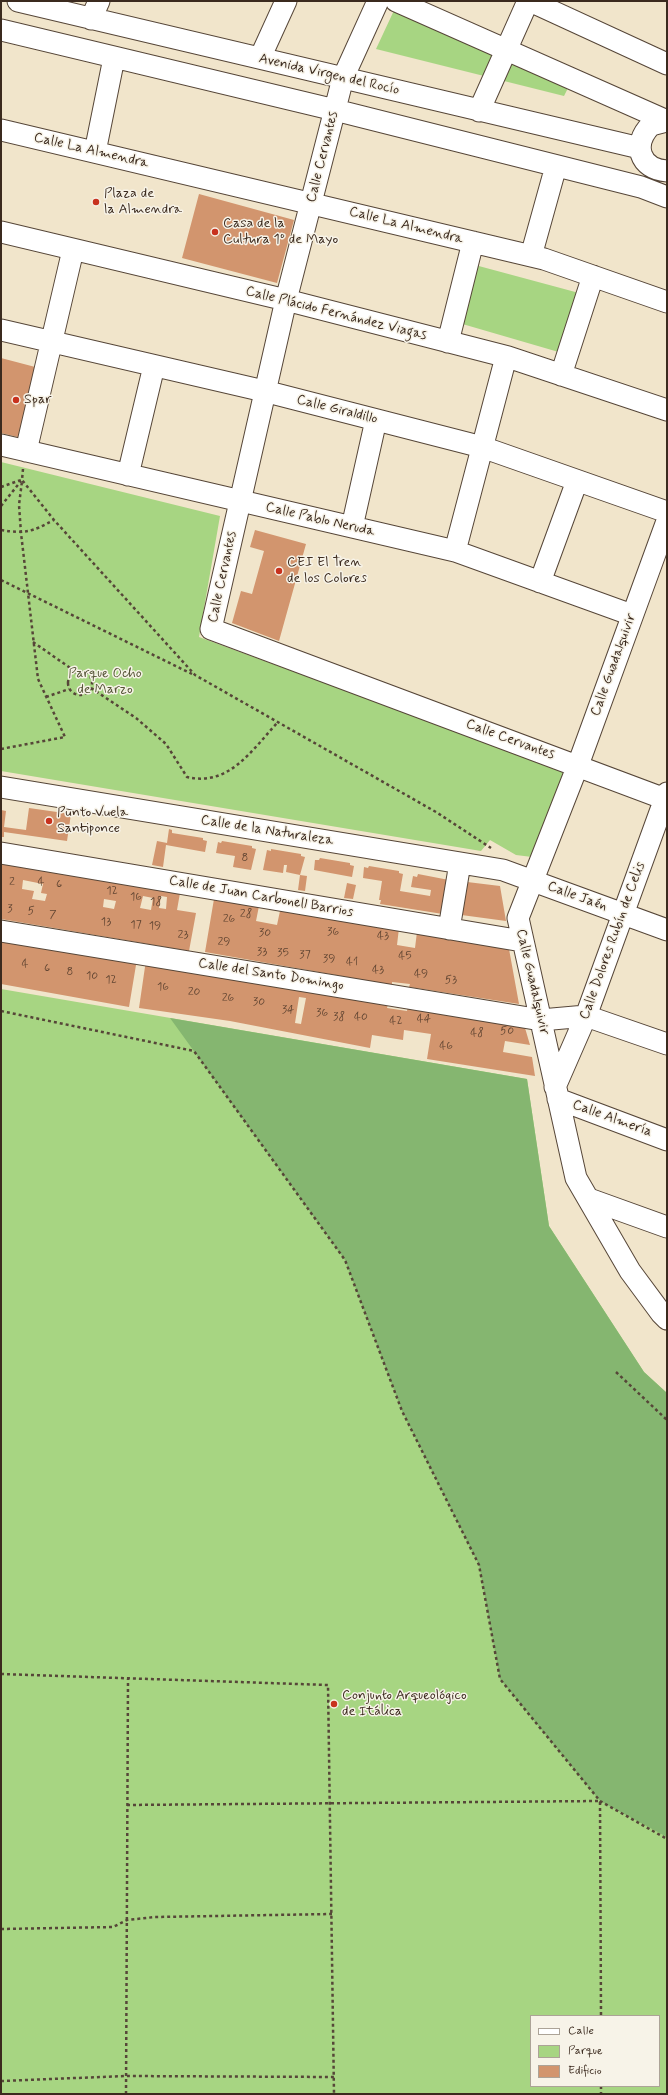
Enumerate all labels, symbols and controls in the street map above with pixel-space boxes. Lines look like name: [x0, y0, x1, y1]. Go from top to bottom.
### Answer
street label: Avenida Virgen del Rocío: [257, 51, 401, 99]
street label: Calle Cervantes: [304, 110, 342, 204]
street label: Calle La Almendra: [32, 130, 150, 172]
place label: Plaza de la Almendra: [104, 186, 182, 218]
marker: Plaza de la Almendra: [91, 197, 101, 207]
street label: Calle La Almendra: [347, 204, 465, 248]
place label: Casa de la Cultura 1º de Mayo: [223, 216, 338, 248]
marker: Casa de la Cultura 1º de Mayo: [210, 227, 220, 237]
street label: Calle Plácido Fernández Viagas: [244, 283, 428, 345]
place label: Spar: [24, 392, 52, 408]
street label: Calle Giraldillo: [295, 392, 379, 428]
marker: Spar: [11, 395, 21, 405]
street label: Calle Pablo Neruda: [264, 499, 376, 541]
street label: Calle Cervantes: [205, 530, 241, 624]
place label: CEI El Tren de los Colores: [287, 555, 367, 588]
marker: CEI El Tren de los Colores: [274, 566, 284, 576]
street label: Calle Guadalquivir: [588, 611, 640, 719]
park label: Parque Ocho de Marzo: [68, 666, 142, 698]
street label: Calle Cervantes: [463, 716, 557, 764]
place label: Punto Vuela Santiponce: [57, 805, 128, 838]
street label: Calle de la Naturaleza: [199, 812, 335, 850]
marker: Punto Vuela Santiponce: [44, 816, 54, 826]
house number: 8: [242, 851, 248, 865]
street label: Calle Dolores Rubín de Celis: [577, 860, 649, 1022]
street label: Calle de Juan Carbonell Barrios: [168, 873, 354, 921]
house number: 2: [9, 875, 15, 889]
house number: 4: [38, 875, 44, 889]
house number: 6: [56, 877, 62, 891]
street label: Calle Jaén: [545, 878, 609, 916]
house number: 12: [106, 884, 118, 898]
house number: 16: [130, 890, 142, 904]
house number: 18: [150, 895, 162, 909]
house number: 3: [7, 902, 13, 916]
house number: 5: [27, 904, 35, 918]
house number: 28: [240, 907, 252, 921]
house number: 7: [49, 908, 57, 922]
house number: 26: [223, 912, 235, 926]
house number: 13: [101, 915, 111, 929]
house number: 17: [130, 918, 142, 932]
house number: 19: [149, 919, 161, 933]
house number: 36: [327, 925, 339, 939]
house number: 30: [259, 926, 271, 940]
street label: Calle Guadalquivir: [512, 927, 552, 1037]
house number: 23: [178, 928, 188, 942]
house number: 43: [377, 929, 389, 943]
house number: 29: [217, 935, 231, 949]
house number: 33: [257, 945, 267, 959]
house number: 35: [277, 946, 289, 960]
house number: 37: [299, 948, 311, 962]
house number: 45: [398, 949, 412, 963]
house number: 39: [323, 952, 335, 966]
street label: Calle del Santo Domingo: [197, 955, 345, 995]
house number: 41: [346, 955, 358, 969]
house number: 4: [22, 957, 28, 971]
house number: 6: [44, 961, 50, 975]
house number: 43: [372, 963, 384, 977]
house number: 8: [67, 965, 73, 979]
house number: 49: [414, 967, 428, 981]
house number: 10: [86, 969, 98, 983]
house number: 12: [105, 973, 117, 987]
house number: 53: [445, 973, 457, 987]
house number: 16: [157, 980, 169, 994]
house number: 20: [188, 985, 200, 999]
house number: 26: [222, 991, 234, 1005]
house number: 30: [253, 995, 265, 1009]
house number: 34: [282, 1003, 294, 1017]
house number: 36: [316, 1006, 328, 1020]
house number: 38: [333, 1010, 345, 1024]
house number: 40: [354, 1010, 368, 1024]
house number: 44: [417, 1012, 431, 1026]
house number: 42: [389, 1014, 403, 1028]
house number: 50: [500, 1024, 514, 1038]
house number: 48: [470, 1026, 484, 1040]
house number: 46: [439, 1039, 453, 1053]
street label: Calle Almería: [570, 1097, 654, 1141]
place label: Conjunto Arqueológico de Itálica: [342, 1688, 467, 1720]
marker: Conjunto Arqueológico de Itálica: [329, 1699, 339, 1709]
legend: [530, 2015, 660, 2087]
text: Calle: [568, 2023, 594, 2039]
text: Parque: [568, 2043, 603, 2059]
text: Edificio: [568, 2063, 602, 2079]

